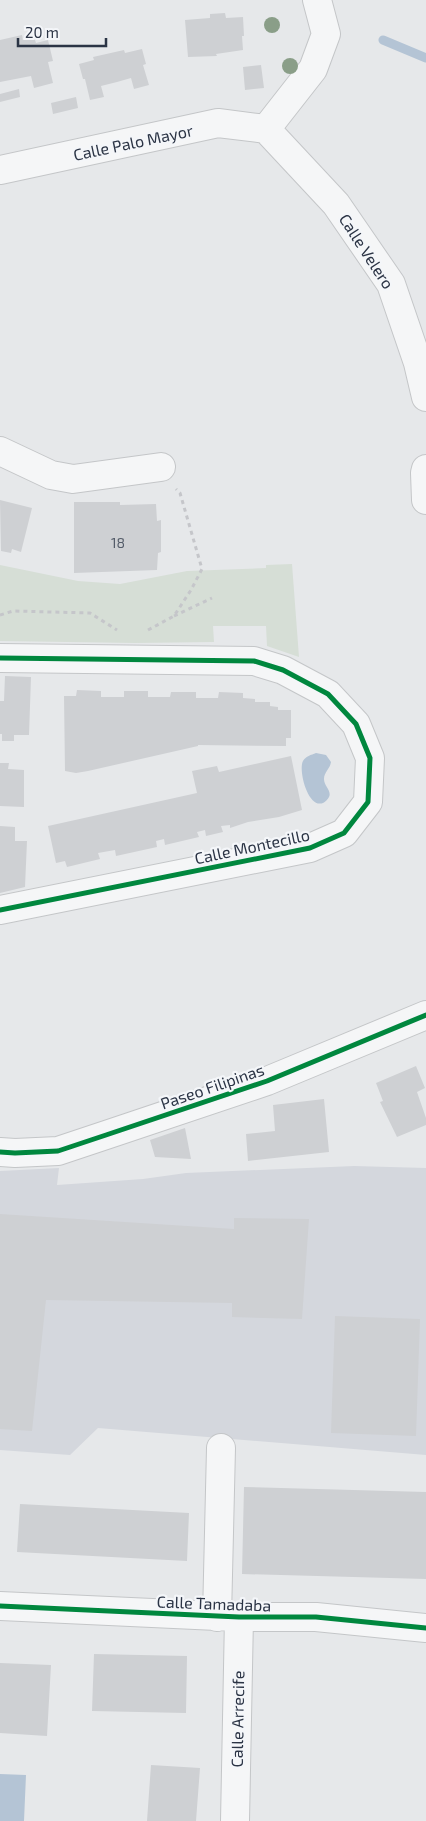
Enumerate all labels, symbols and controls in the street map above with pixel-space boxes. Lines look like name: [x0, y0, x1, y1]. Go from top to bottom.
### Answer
scale bar: [18, 15, 105, 47]
text: 20 m: [25, 23, 59, 41]
street label: Calle Palo Mayor: [71, 120, 195, 164]
street label: Calle Velero: [336, 210, 398, 292]
house number: 18: [111, 534, 125, 551]
street label: Calle Montecillo: [193, 825, 311, 867]
street label: Paseo Filipinas: [158, 1059, 266, 1113]
street label: Calle Tamadaba: [156, 1592, 272, 1614]
street label: Calle Arrecife: [227, 1670, 247, 1768]

